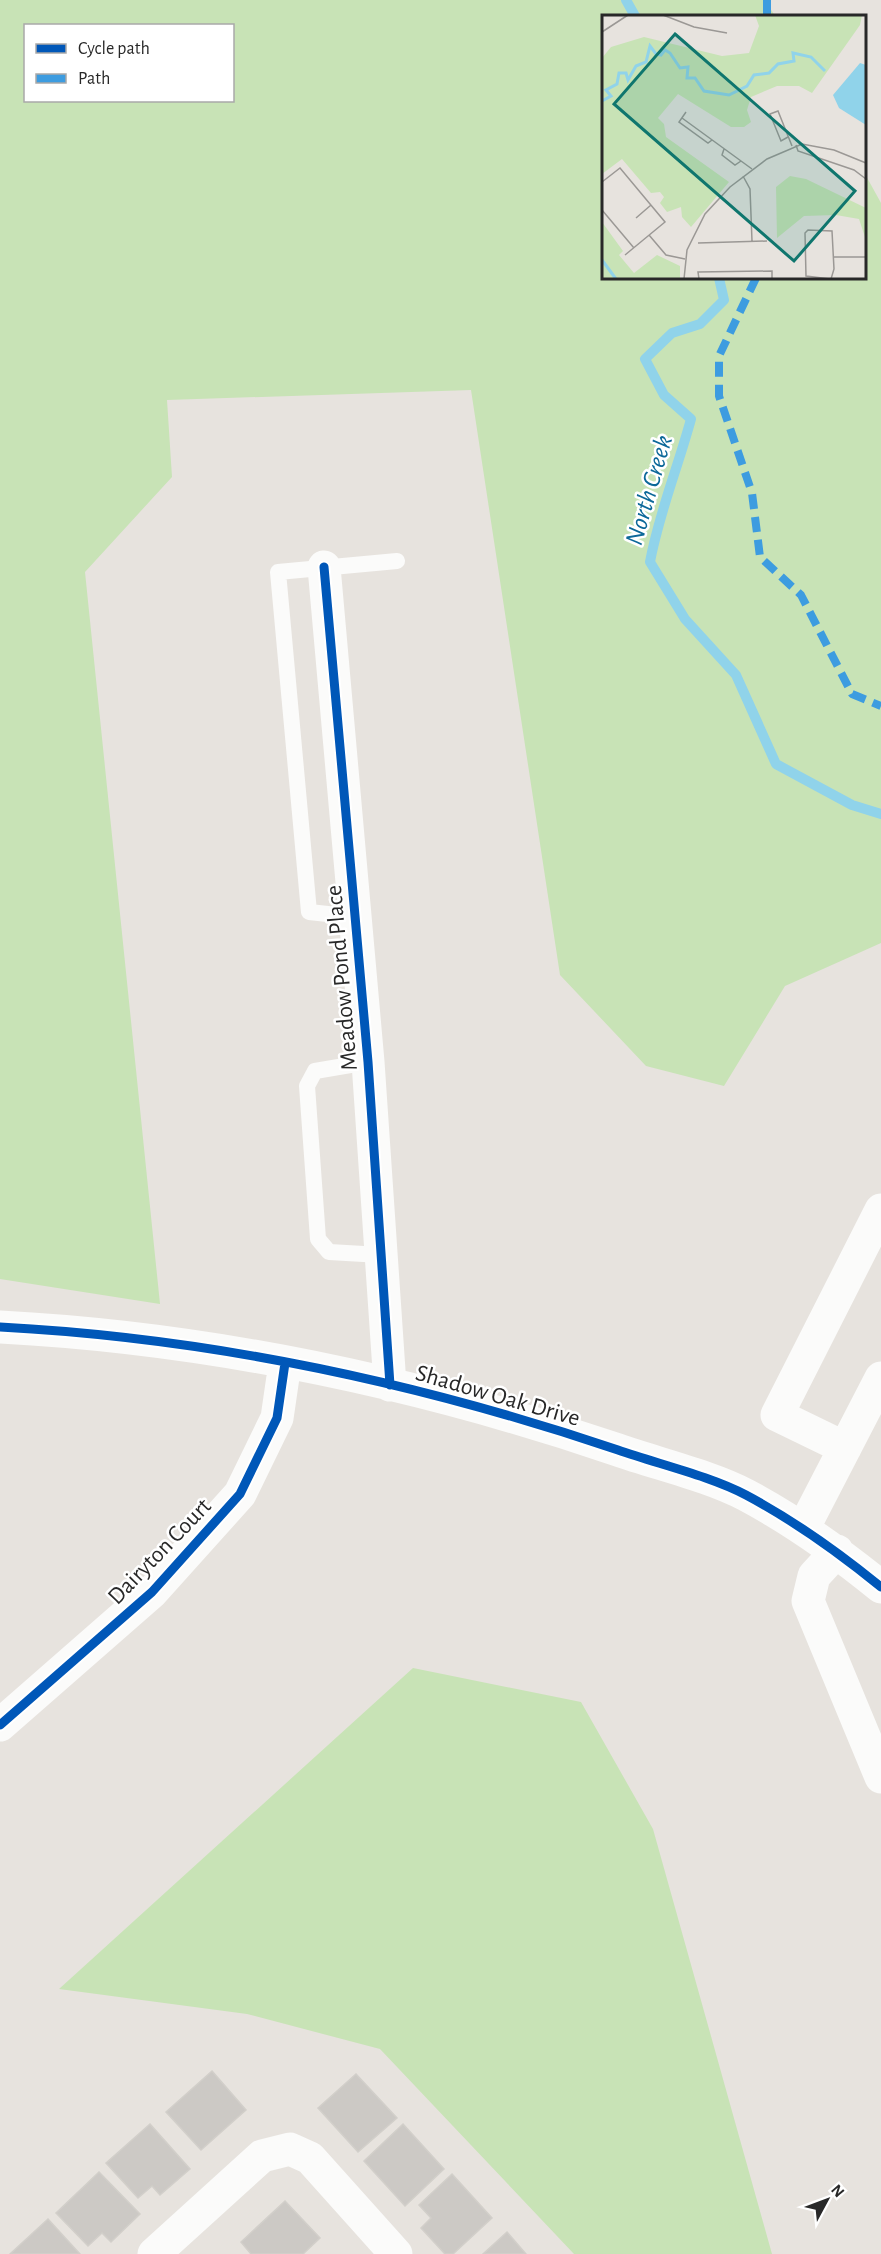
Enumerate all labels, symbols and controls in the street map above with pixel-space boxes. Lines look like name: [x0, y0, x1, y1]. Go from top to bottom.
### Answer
inset map: [602, 15, 866, 279]
legend: [24, 24, 234, 102]
text: Cycle path: [78, 40, 150, 58]
text: Path: [78, 70, 110, 88]
water label: North Creek: [621, 432, 677, 548]
street label: Meadow Pond Place: [322, 884, 362, 1072]
street label: Shadow Oak Drive: [413, 1361, 583, 1431]
street label: Dairyton Court: [103, 1494, 216, 1609]
north arrow: [797, 2170, 857, 2230]
text: N: [828, 2181, 847, 2200]

